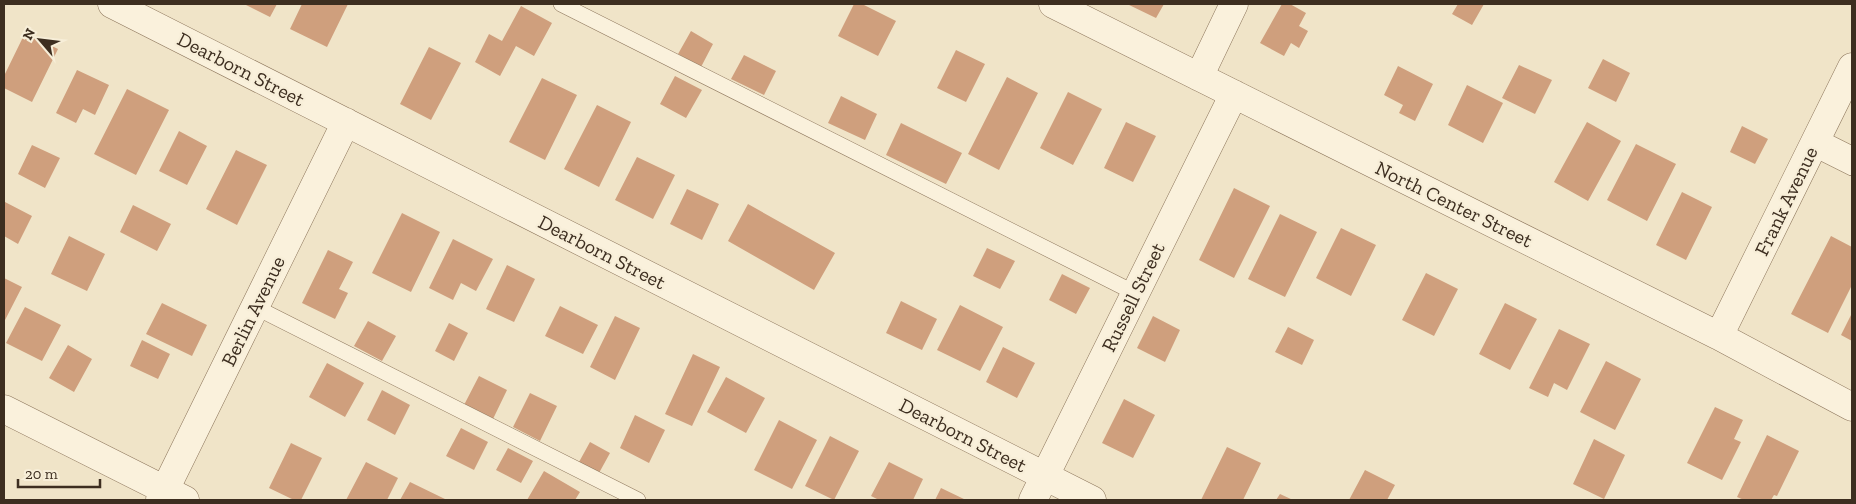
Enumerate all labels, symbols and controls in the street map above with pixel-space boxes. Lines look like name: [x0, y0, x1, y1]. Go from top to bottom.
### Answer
north arrow: [15, 15, 65, 65]
text: N: [19, 25, 39, 43]
street label: Dearborn Street: [173, 27, 309, 112]
street label: Frank Avenue: [1749, 143, 1823, 259]
street label: North Center Street: [1371, 156, 1537, 253]
street label: Dearborn Street: [534, 210, 670, 295]
street label: Russell Street: [1096, 238, 1170, 355]
street label: Berlin Avenue: [216, 252, 290, 370]
street label: Dearborn Street: [895, 393, 1031, 478]
scale bar: [18, 456, 100, 488]
text: 20 m: [25, 465, 58, 483]

